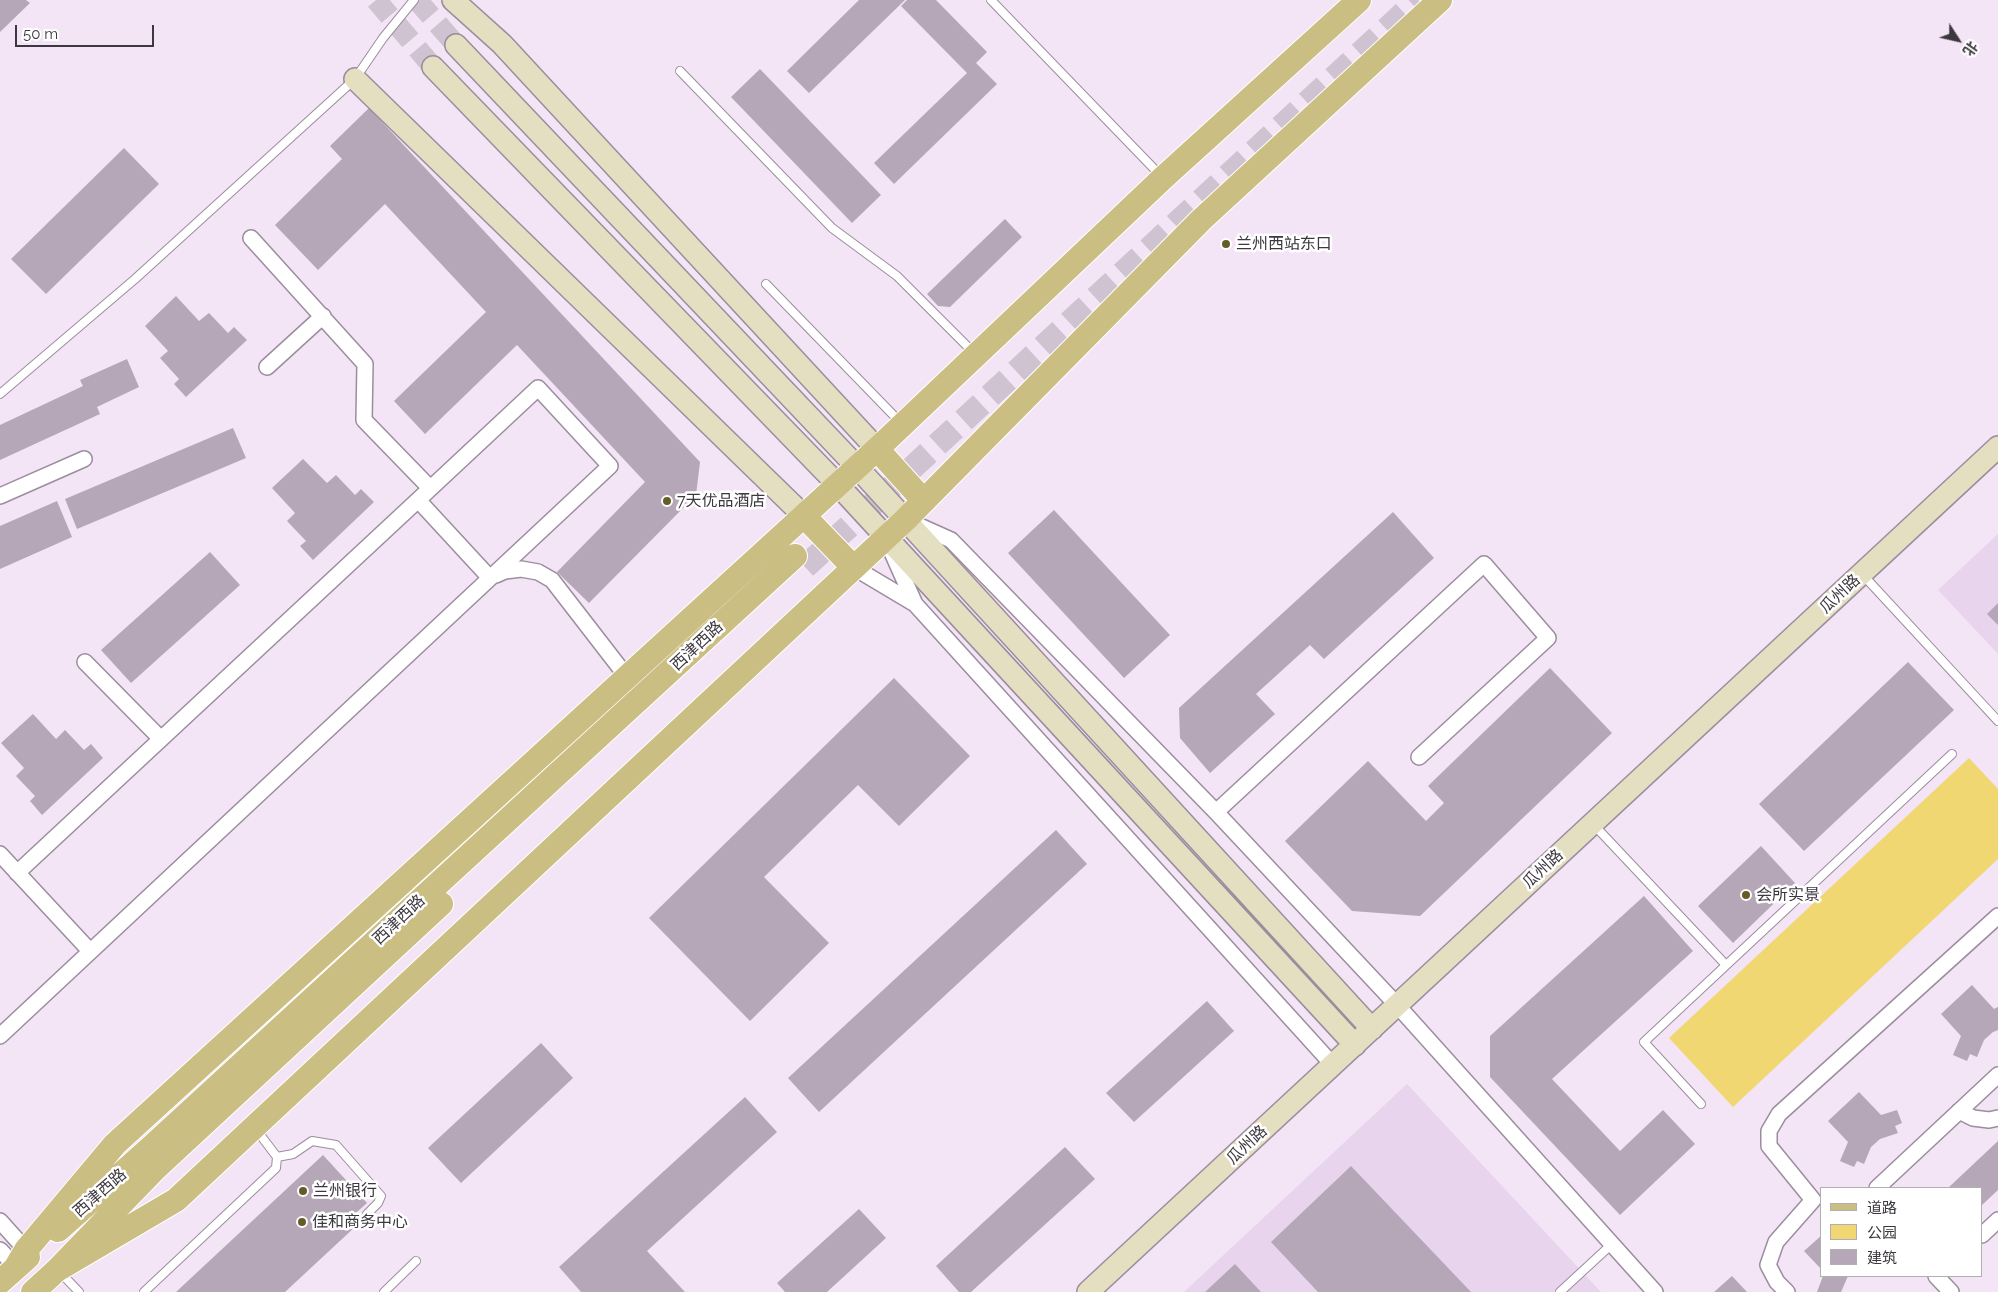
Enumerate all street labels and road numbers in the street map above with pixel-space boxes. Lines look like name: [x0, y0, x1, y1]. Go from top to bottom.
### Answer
street label: 瓜州路: [1816, 571, 1864, 617]
street label: 西津西路: [667, 617, 727, 675]
street label: 瓜州路: [1519, 846, 1567, 892]
street label: 西津西路: [369, 891, 429, 949]
street label: 瓜州路: [1223, 1122, 1271, 1168]
street label: 西津西路: [70, 1165, 130, 1221]

